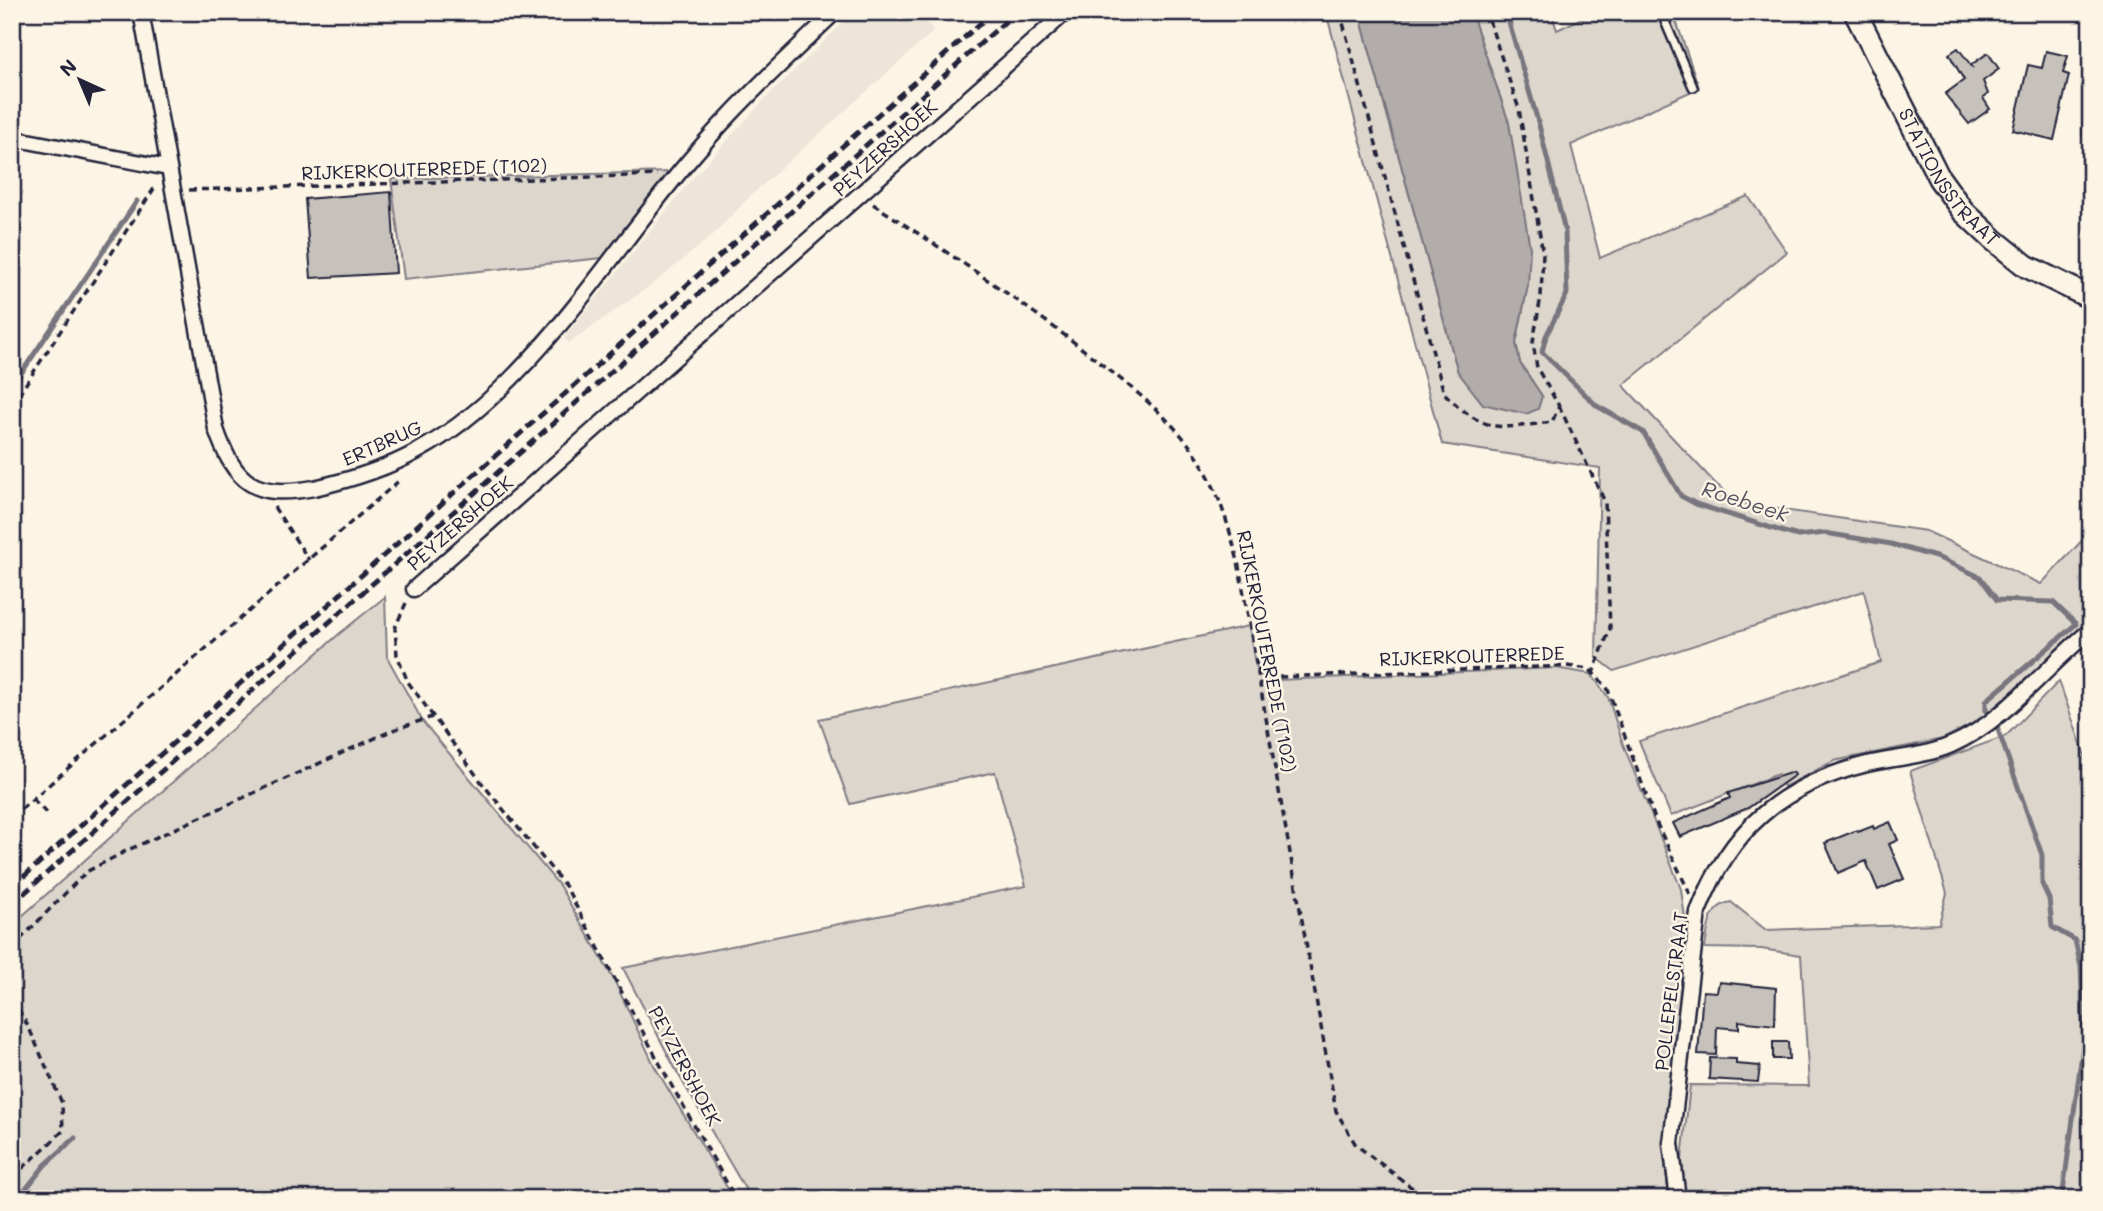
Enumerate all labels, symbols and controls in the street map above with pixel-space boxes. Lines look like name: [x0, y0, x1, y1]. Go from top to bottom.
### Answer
north arrow: [46, 46, 116, 116]
text: N: [54, 53, 82, 81]
street label: PEYZERSHOEK: [827, 94, 943, 201]
street label: STATIONSSTRAAT: [1894, 104, 2005, 251]
street label: RIJKERKOUTERREDE (T102): [301, 152, 547, 185]
street label: ERTBRUG: [338, 414, 425, 471]
street label: PEYZERSHOEK: [401, 469, 518, 576]
water label: Roebeek: [1699, 474, 1793, 527]
street label: RIJKERKOUTERREDE (T102): [1232, 528, 1303, 774]
street label: RIJKERKOUTERREDE: [1379, 640, 1565, 671]
street label: POLLEPELSTRAAT: [1648, 910, 1693, 1072]
street label: PEYZERSHOEK: [643, 1001, 728, 1131]

